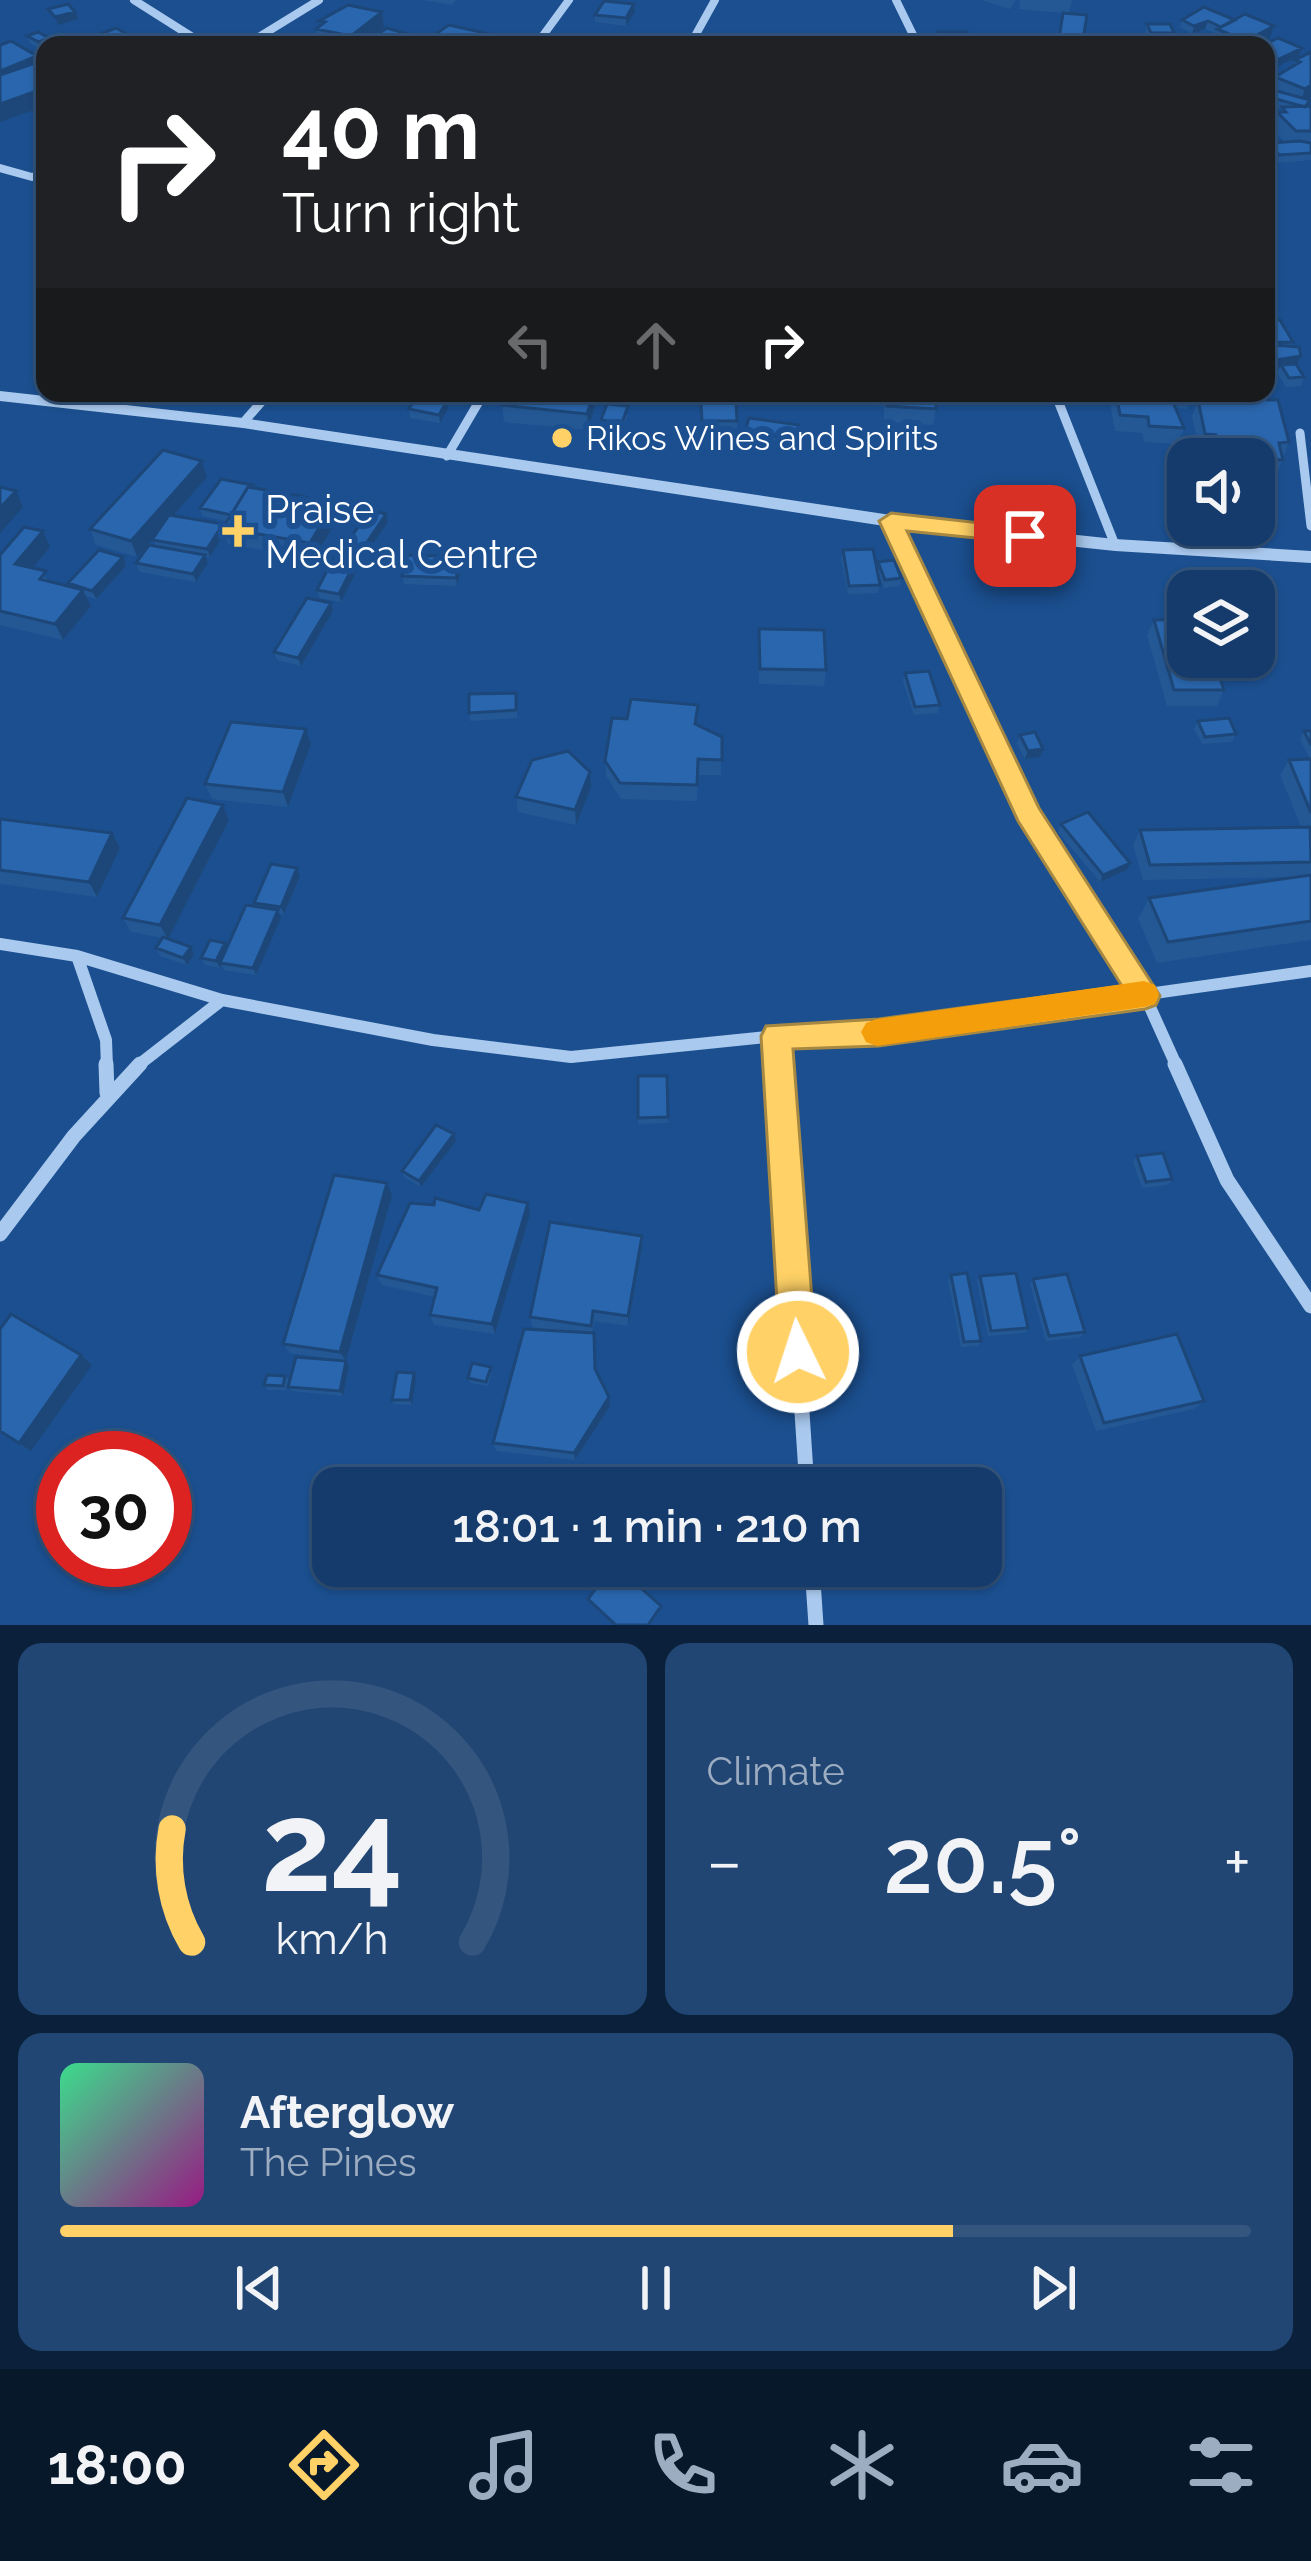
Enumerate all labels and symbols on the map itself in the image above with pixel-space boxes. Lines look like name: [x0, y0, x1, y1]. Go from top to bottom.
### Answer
place label: Rikos Wines and Spirits: [586, 419, 938, 458]
marker: Rikos Wines and Spirits: [549, 425, 575, 451]
pin: [974, 485, 1076, 587]
place label: Praise Medical Centre: [265, 486, 538, 577]
marker: Praise Medical Centre: [222, 515, 254, 547]
position arrow: [735, 1289, 861, 1415]
speed limit sign: 30: [36, 1431, 192, 1587]

